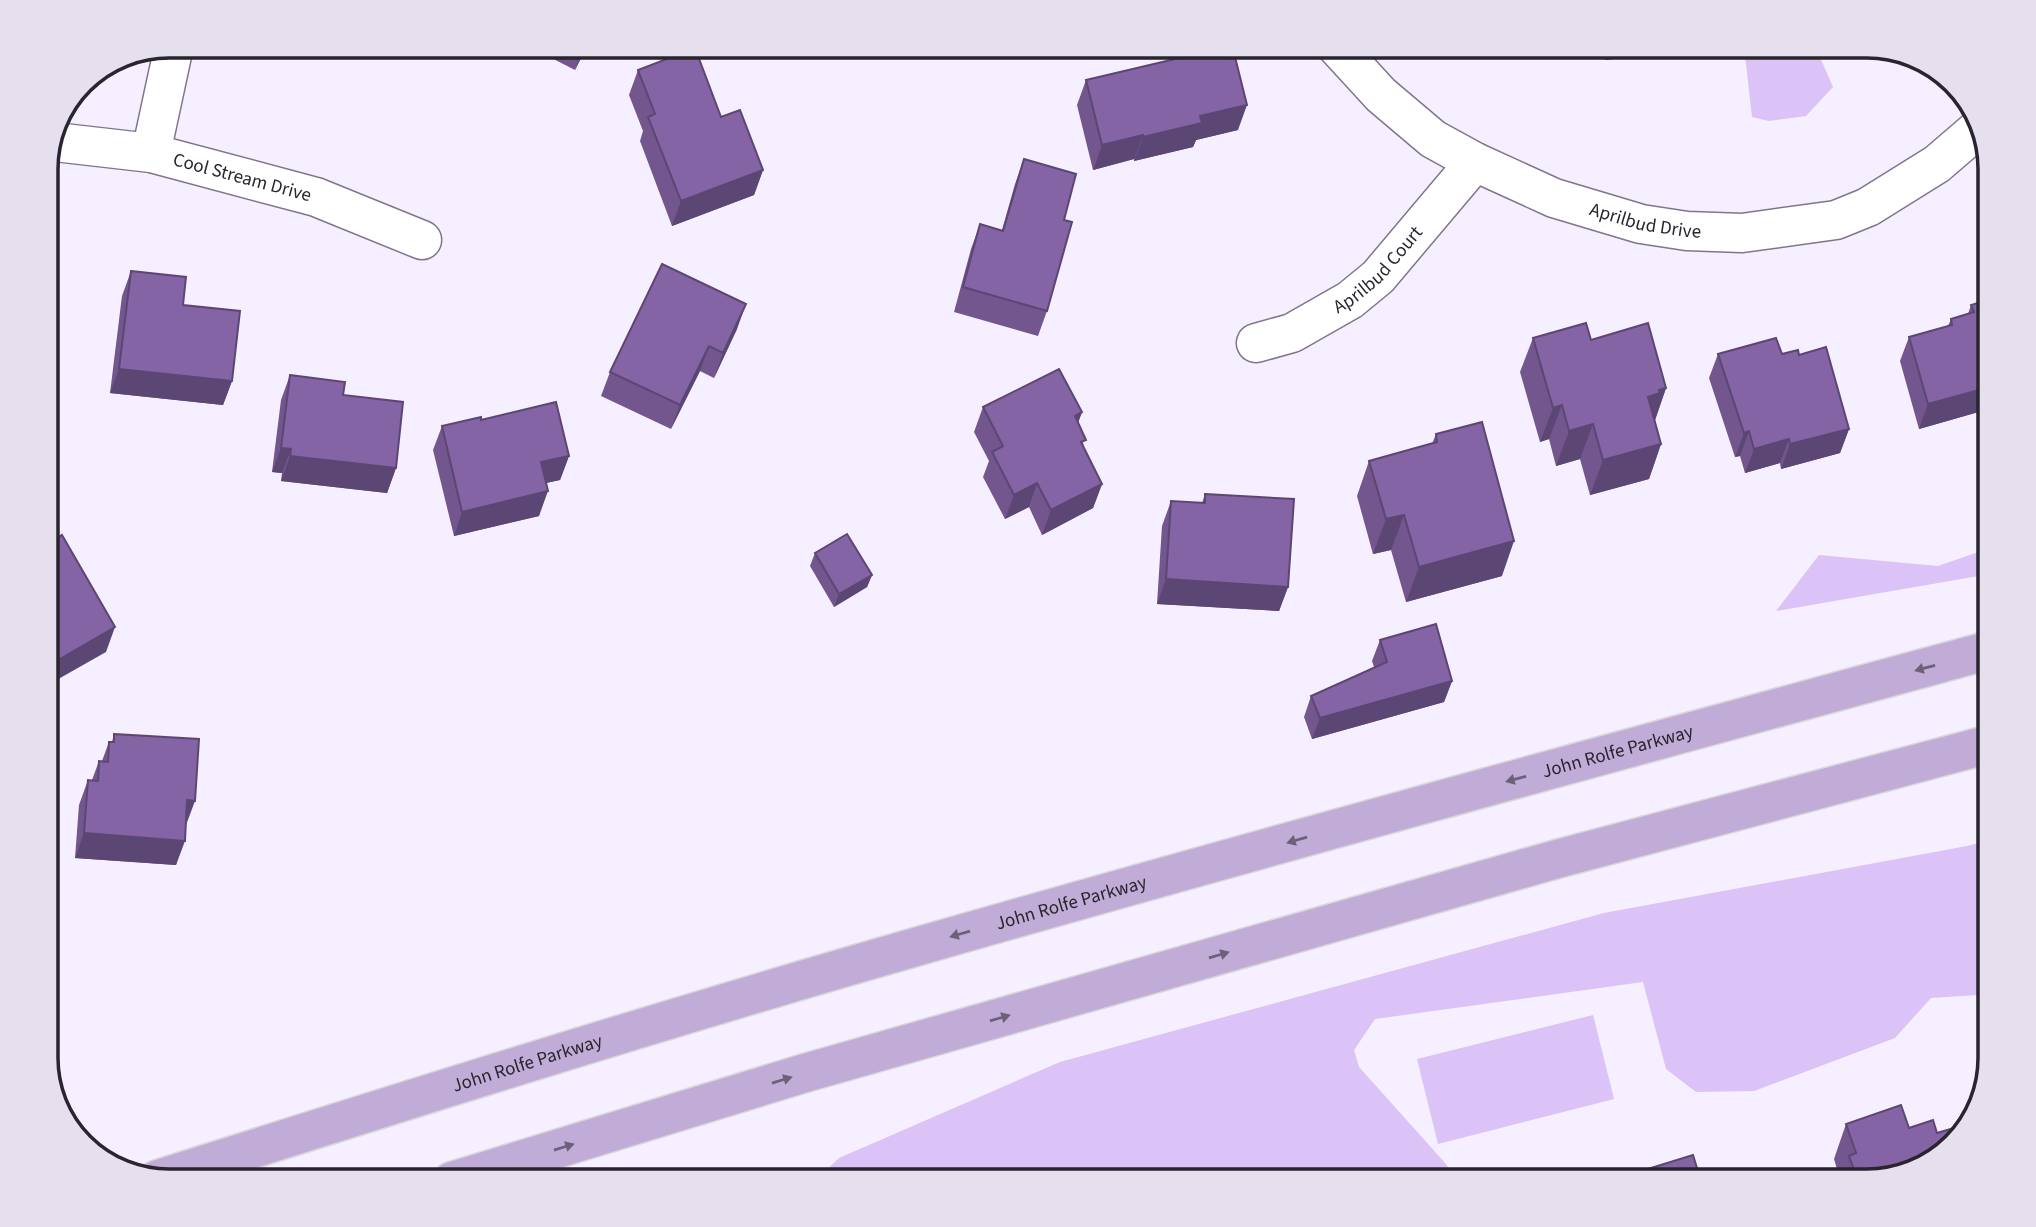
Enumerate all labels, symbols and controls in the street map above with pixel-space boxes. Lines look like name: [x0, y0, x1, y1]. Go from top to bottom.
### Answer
street label: Cool Stream Drive: [170, 146, 314, 209]
street label: Aprilbud Drive: [1586, 196, 1702, 245]
street label: Aprilbud Court: [1328, 220, 1429, 320]
one-way arrow: [1913, 663, 1935, 674]
street label: John Rolfe Parkway: [1539, 718, 1696, 785]
one-way arrow: [1505, 774, 1527, 785]
one-way arrow: [1285, 835, 1307, 846]
street label: John Rolfe Parkway: [992, 869, 1150, 937]
one-way arrow: [949, 930, 970, 940]
one-way arrow: [1209, 950, 1230, 960]
one-way arrow: [990, 1012, 1011, 1022]
street label: John Rolfe Parkway: [449, 1027, 606, 1099]
one-way arrow: [771, 1075, 792, 1085]
one-way arrow: [554, 1141, 575, 1152]

